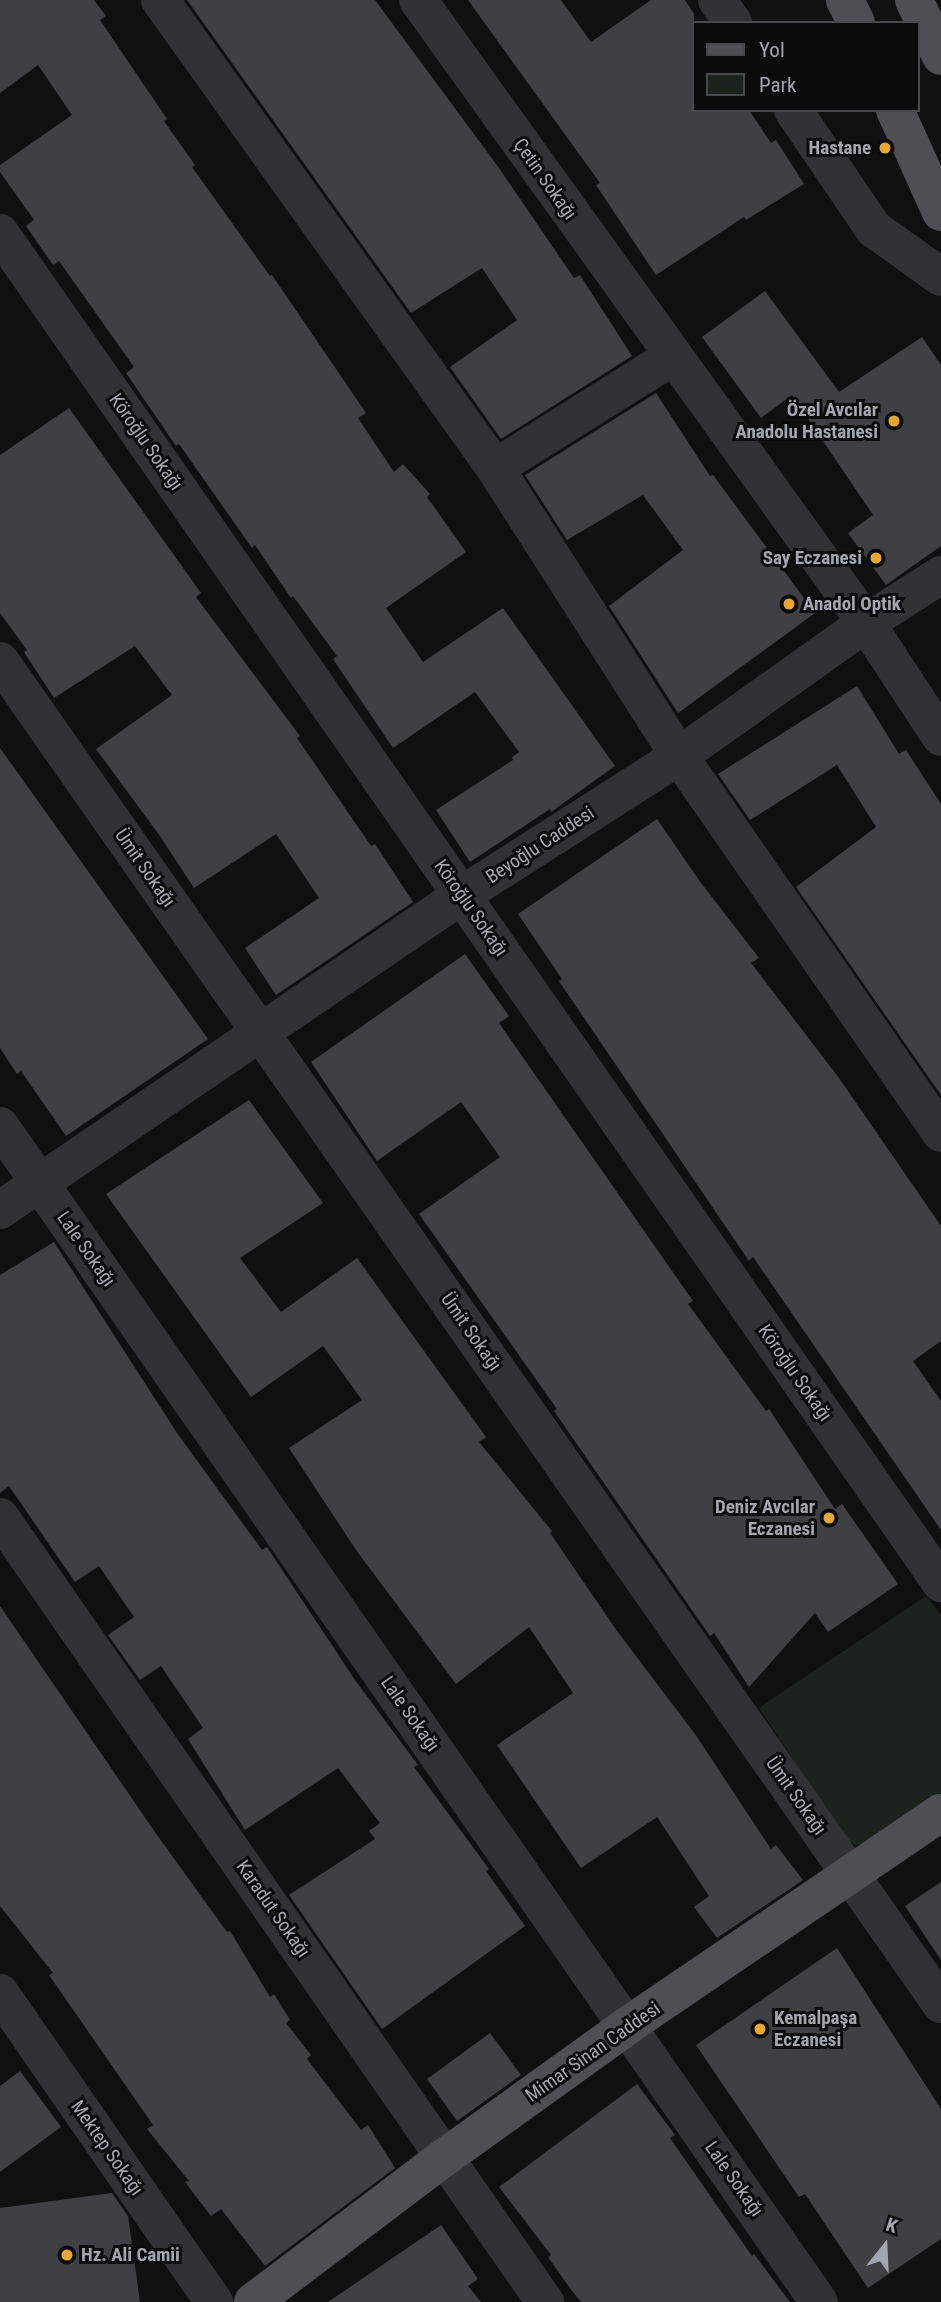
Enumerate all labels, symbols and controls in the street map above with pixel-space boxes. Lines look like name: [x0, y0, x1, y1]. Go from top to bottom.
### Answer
legend: [692, 21, 920, 112]
text: Yol: [759, 38, 785, 62]
text: Park: [759, 73, 796, 97]
street label: Çetin Sokağı: [509, 134, 581, 224]
place label: Hastane: [809, 137, 871, 159]
marker: Hastane: [877, 140, 893, 156]
street label: Köroğlu Sokağı: [104, 389, 188, 495]
place label: Özel Avcılar Anadolu Hastanesi: [736, 399, 878, 443]
marker: Özel Avcılar Anadolu Hastanesi: [884, 411, 904, 431]
place label: Say Eczanesi: [763, 547, 862, 569]
marker: Say Eczanesi: [868, 550, 884, 566]
place label: Anadol Optik: [803, 593, 901, 615]
marker: Anadol Optik: [781, 596, 797, 612]
street label: Beyoğlu Caddesi: [482, 802, 598, 888]
street label: Ümit Sokağı: [110, 825, 180, 911]
street label: Köroğlu Sokağı: [429, 855, 513, 961]
street label: Lale Sokağı: [52, 1207, 120, 1291]
street label: Ümit Sokağı: [436, 1289, 506, 1375]
street label: Köroğlu Sokağı: [753, 1320, 837, 1426]
place label: Deniz Avcılar Eczanesi: [715, 1496, 815, 1540]
marker: Deniz Avcılar Eczanesi: [821, 1510, 837, 1526]
street label: Lale Sokağı: [376, 1672, 444, 1756]
street label: Ümit Sokağı: [761, 1753, 831, 1839]
street label: Karadut Sokağı: [231, 1856, 315, 1962]
street label: Mimar Sinan Caddesi: [521, 1997, 665, 2107]
place label: Kemalpaşa Eczanesi: [774, 2007, 857, 2051]
marker: Kemalpaşa Eczanesi: [752, 2021, 768, 2037]
street label: Mektep Sokağı: [66, 2096, 148, 2200]
street label: Lale Sokağı: [700, 2137, 768, 2221]
north arrow: [850, 2211, 920, 2281]
text: K: [883, 2213, 900, 2238]
place label: Hz. Ali Camii: [81, 2244, 180, 2266]
marker: Hz. Ali Camii: [59, 2247, 75, 2263]

